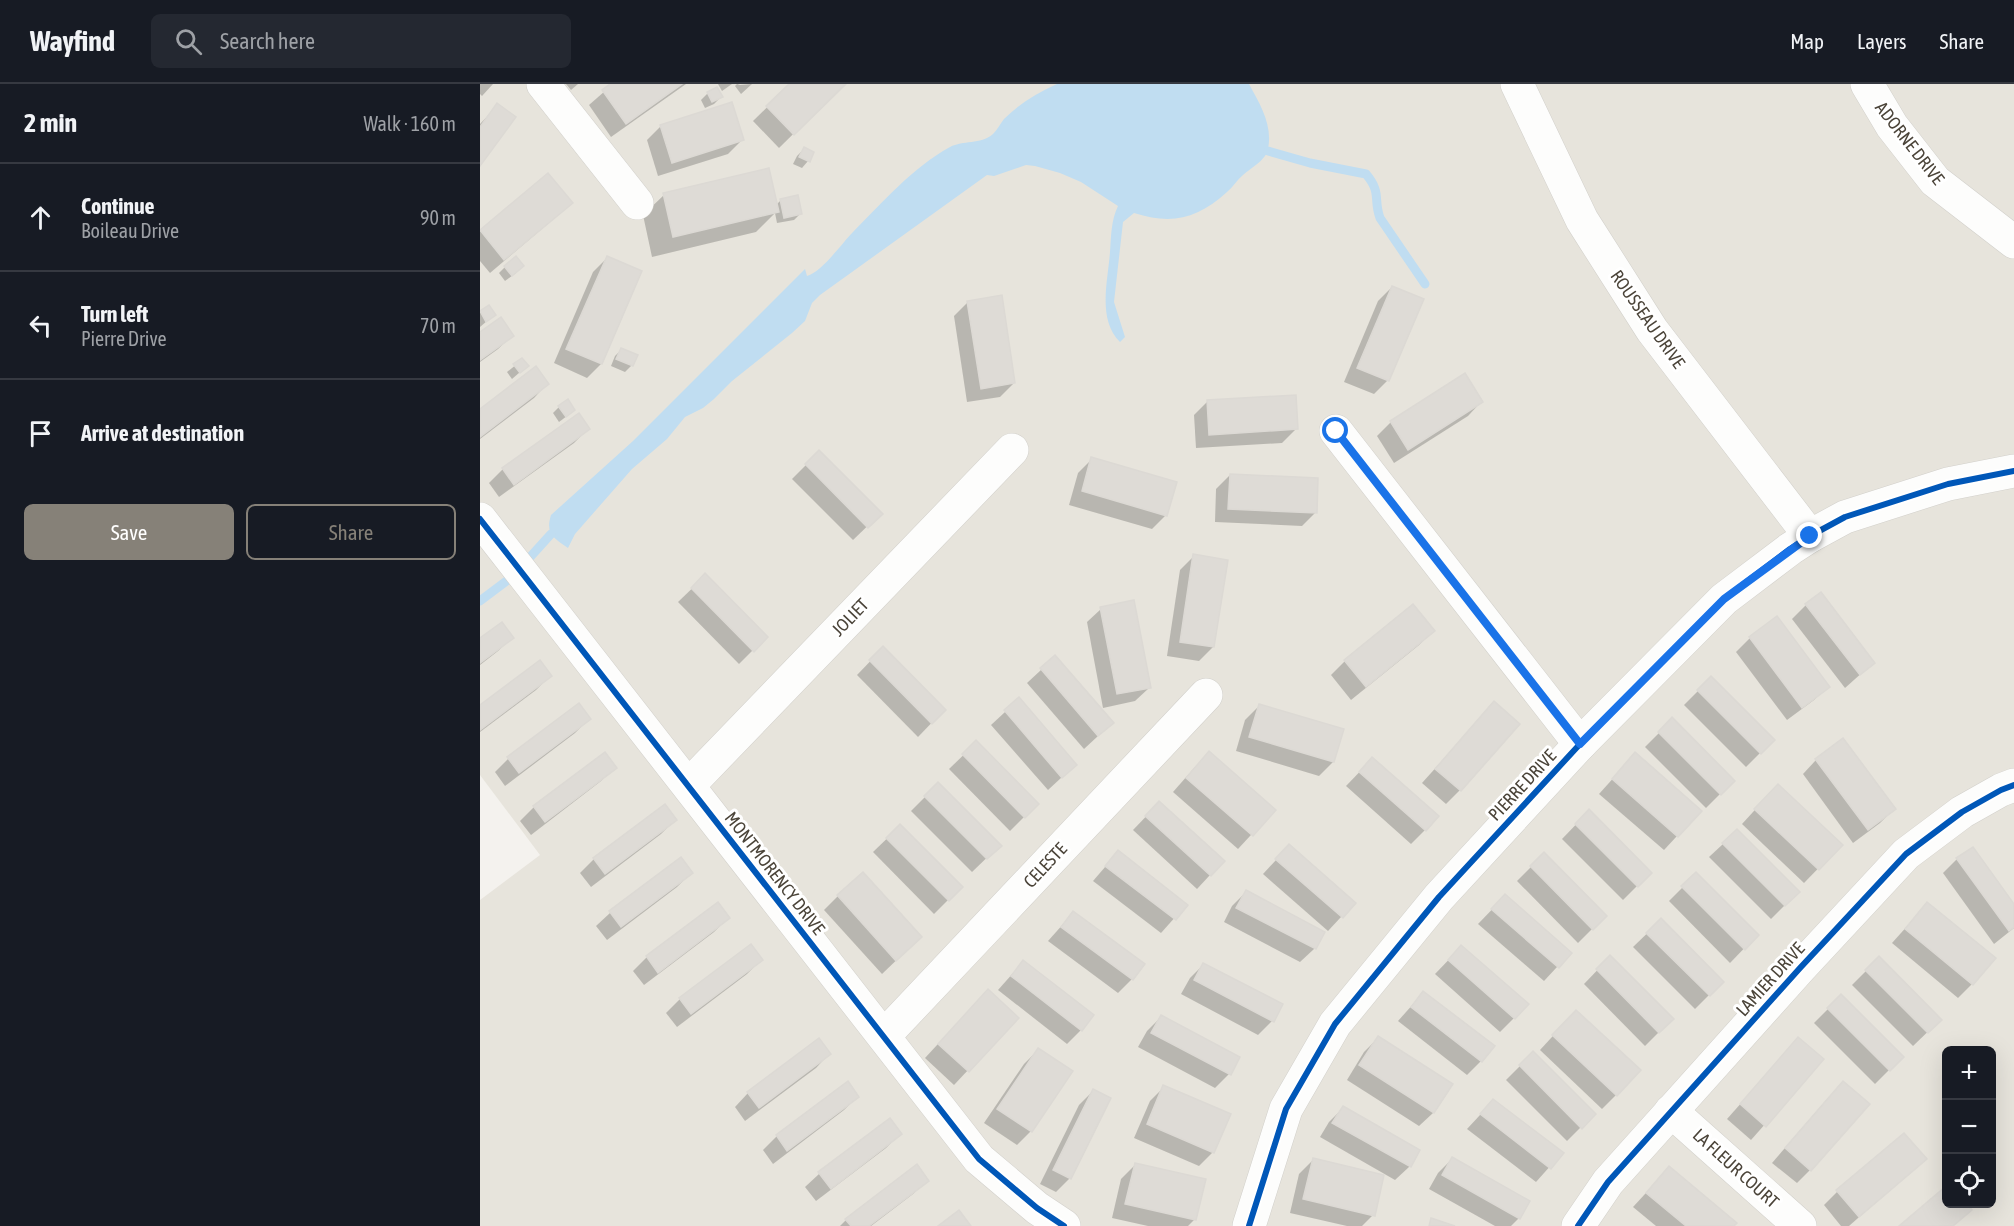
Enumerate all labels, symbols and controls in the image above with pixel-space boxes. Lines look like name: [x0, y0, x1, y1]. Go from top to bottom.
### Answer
search box: [151, 14, 571, 68]
text: Wayfind: [30, 25, 115, 57]
icon: search: [172, 25, 205, 58]
text: Search here: [220, 28, 315, 54]
text: Map: [1790, 29, 1824, 53]
text: Layers: [1857, 29, 1907, 53]
text: Share: [1940, 29, 1984, 53]
street label: ADORNE DRIVE: [1871, 97, 1949, 189]
text: 2 min: [24, 108, 77, 138]
text: Walk · 160 m: [364, 112, 456, 135]
text: Continue: [81, 193, 155, 219]
icon: ahead: [24, 201, 57, 234]
text: 90 m: [420, 206, 456, 229]
text: Boileau Drive: [81, 219, 179, 242]
street label: ROUSSEAU DRIVE: [1606, 266, 1690, 372]
text: Turn left: [81, 301, 148, 327]
icon: left: [24, 309, 57, 342]
text: 70 m: [420, 314, 456, 337]
text: Pierre Drive: [81, 327, 167, 350]
icon: arrive: [24, 417, 57, 450]
route start: [1322, 417, 1348, 443]
text: Arrive at destination: [81, 420, 244, 446]
button: Save: [24, 504, 234, 560]
button: Share: [246, 504, 456, 560]
route end: [1796, 522, 1822, 548]
street label: JOLIET: [827, 594, 873, 640]
street label: PIERRE DRIVE: [1484, 745, 1560, 825]
street label: MONTMORENCY DRIVE: [721, 808, 830, 939]
street label: CELESTE: [1019, 838, 1071, 892]
street label: LAMIER DRIVE: [1732, 938, 1809, 1020]
map controls: [1942, 1046, 1996, 1208]
button: +: [1942, 1046, 1996, 1100]
button: −: [1942, 1100, 1996, 1154]
street label: LA FLEUR COURT: [1689, 1124, 1783, 1212]
button: locate: [1942, 1154, 1996, 1208]

